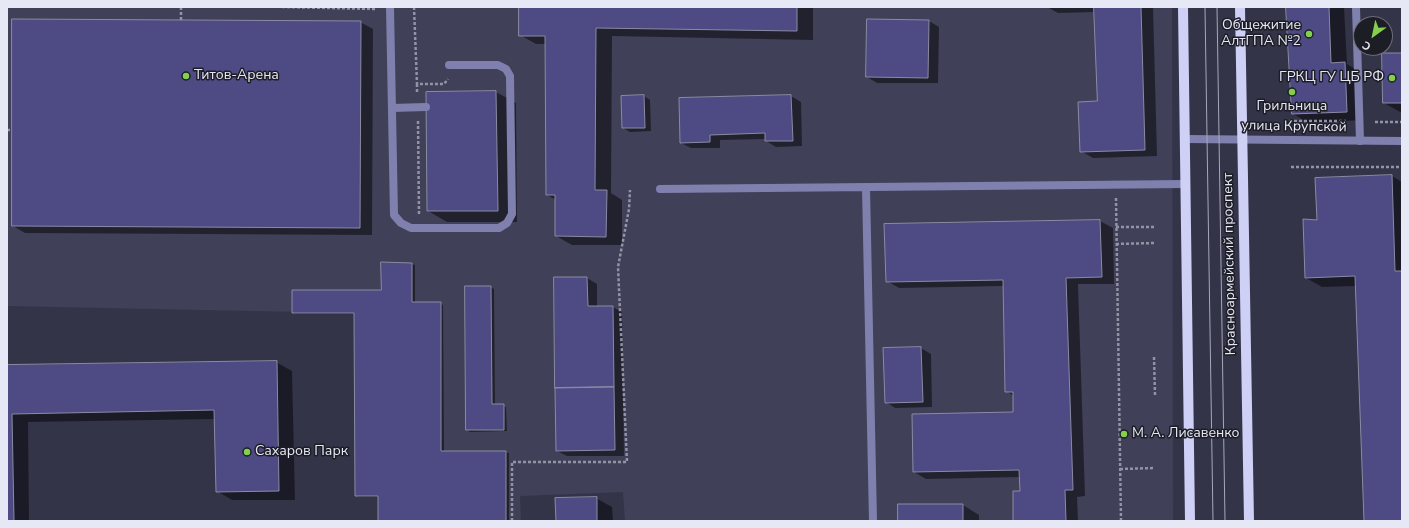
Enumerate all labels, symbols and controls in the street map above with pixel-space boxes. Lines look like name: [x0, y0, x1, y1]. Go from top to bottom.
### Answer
north arrow: [1353, 16, 1393, 56]
place label: Общежитие АлтГПА №2: [1221, 18, 1301, 50]
marker: Общежитие АлтГПА №2: [1304, 29, 1314, 39]
text: С: [1360, 37, 1374, 54]
place label: Титов-Арена: [194, 68, 279, 84]
place label: ГРКЦ ГУ ЦБ РФ: [1279, 70, 1384, 86]
marker: Титов-Арена: [181, 71, 191, 81]
marker: ГРКЦ ГУ ЦБ РФ: [1387, 73, 1397, 83]
marker: Грильница: [1287, 87, 1297, 97]
place label: Грильница: [1257, 99, 1327, 115]
street label: улица Крупской: [1241, 118, 1347, 136]
street label: Красноармейский проспект: [1220, 173, 1240, 355]
place label: М. А. Лисавенко: [1132, 426, 1240, 442]
marker: М. А. Лисавенко: [1119, 429, 1129, 439]
place label: Сахаров Парк: [255, 444, 348, 460]
marker: Сахаров Парк: [242, 447, 252, 457]

